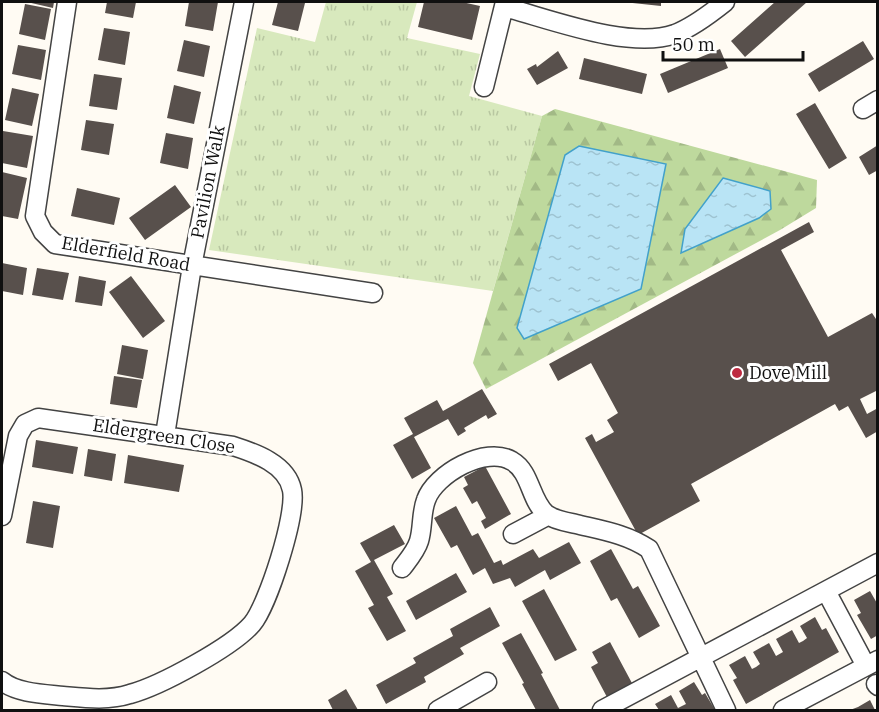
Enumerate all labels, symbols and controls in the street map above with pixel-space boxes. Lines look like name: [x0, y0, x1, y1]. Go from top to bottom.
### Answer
scale bar: [663, 24, 802, 62]
text: 50 m: [672, 33, 715, 56]
street label: Pavilion Walk: [185, 123, 230, 240]
street label: Elderfield Road: [60, 231, 192, 276]
place label: Dove Mill: [749, 361, 827, 384]
marker: Dove Mill: [730, 366, 744, 380]
street label: Eldergreen Close: [91, 413, 237, 458]

